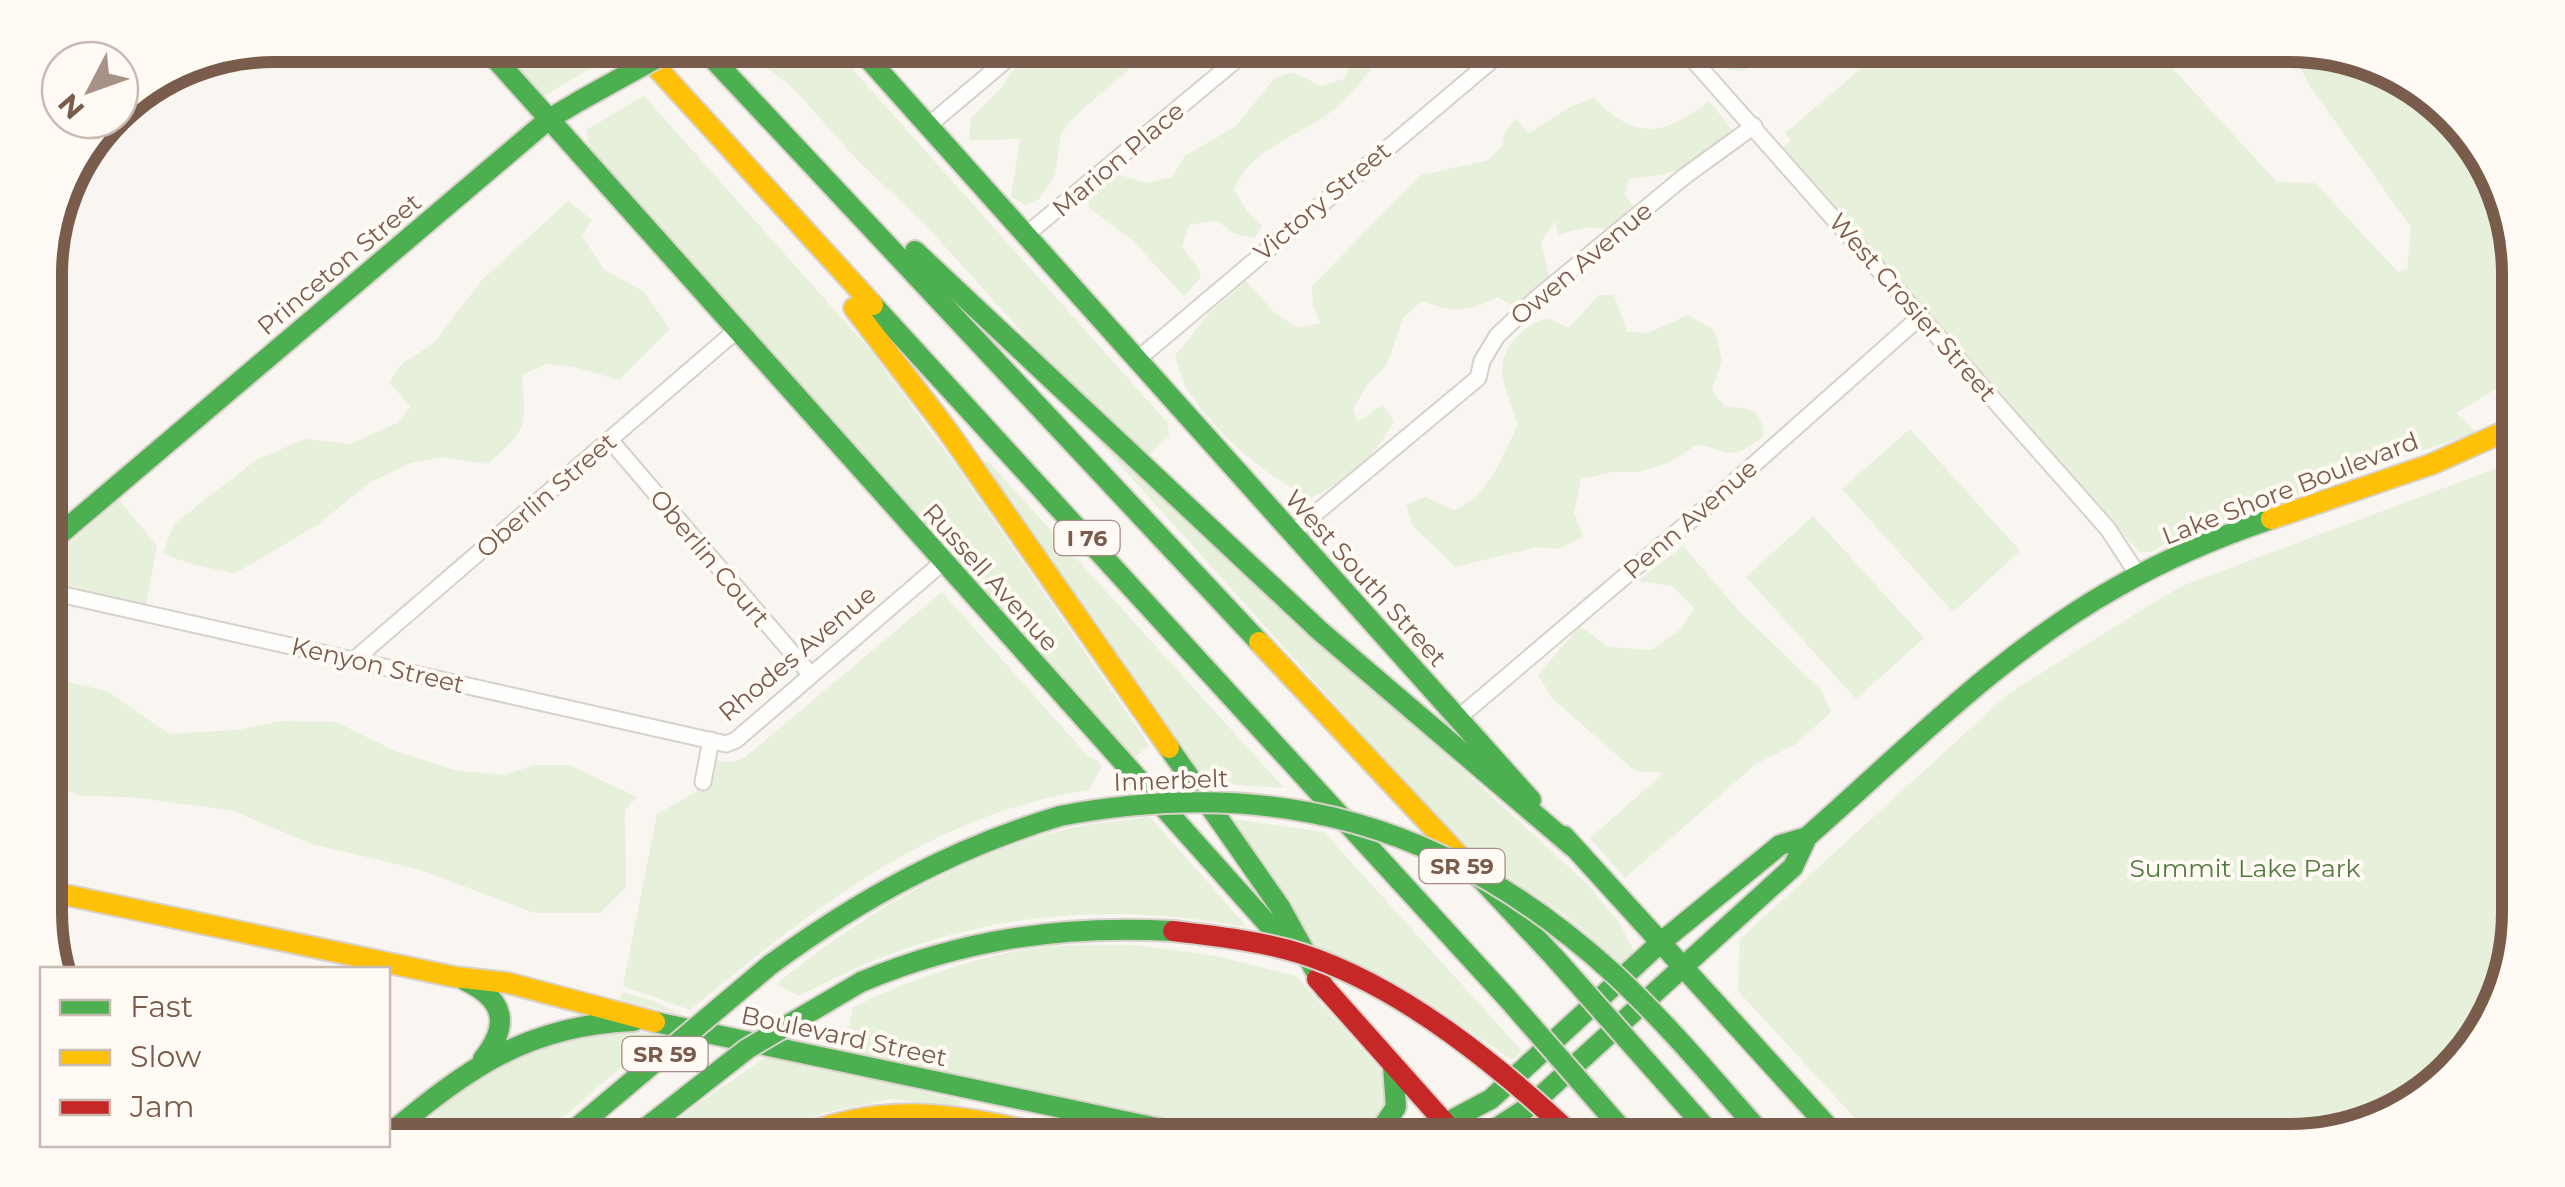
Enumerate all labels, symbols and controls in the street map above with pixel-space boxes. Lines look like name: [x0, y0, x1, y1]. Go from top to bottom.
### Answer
north arrow: [40, 40, 140, 140]
text: N: [51, 87, 91, 126]
street label: Marion Place: [1046, 95, 1190, 223]
street label: Victory Street: [1248, 135, 1396, 267]
street label: Princeton Street: [251, 187, 427, 341]
street label: Owen Avenue: [1504, 195, 1658, 331]
street label: West Crosier Street: [1823, 207, 2003, 407]
street label: Lake Shore Boulevard: [2158, 425, 2422, 551]
street label: Oberlin Street: [470, 426, 622, 564]
street label: Penn Avenue: [1617, 453, 1763, 585]
street label: Oberlin Court: [644, 483, 776, 633]
street label: West South Street: [1279, 483, 1453, 673]
street label: Russell Avenue: [917, 497, 1065, 657]
road number: I 76: [1054, 521, 1120, 555]
street label: Rhodes Avenue: [712, 579, 882, 727]
street label: Kenyon Street: [289, 631, 467, 699]
street label: Innerbelt: [1113, 763, 1229, 797]
road number: SR 59: [1420, 849, 1504, 883]
park label: Summit Lake Park: [2129, 853, 2361, 883]
legend: [40, 967, 390, 1147]
text: Fast: [130, 988, 193, 1025]
street label: Boulevard Street: [738, 1000, 950, 1072]
road number: SR 59: [622, 1037, 708, 1071]
text: Slow: [130, 1038, 202, 1075]
text: Jam: [129, 1088, 195, 1125]

